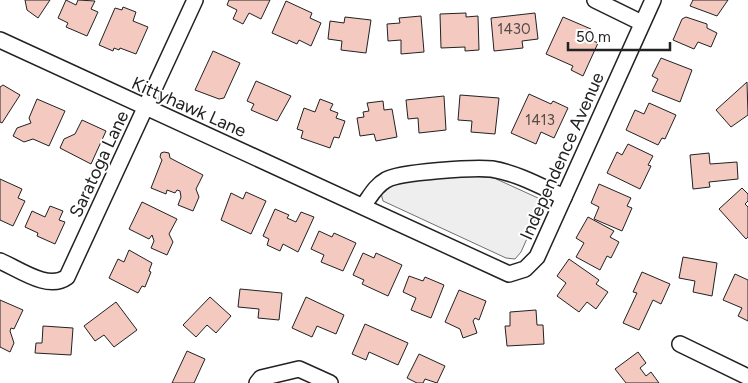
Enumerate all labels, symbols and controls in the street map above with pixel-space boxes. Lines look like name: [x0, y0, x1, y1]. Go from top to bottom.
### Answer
house number: 1430: [497, 20, 531, 38]
scale bar: [568, 20, 670, 52]
text: 50 m: [576, 28, 611, 46]
street label: Independence Avenue: [515, 69, 609, 243]
street label: Kittyhawk Lane: [128, 72, 250, 142]
street label: Saratoga Lane: [65, 107, 133, 221]
house number: 1413: [525, 111, 555, 129]

